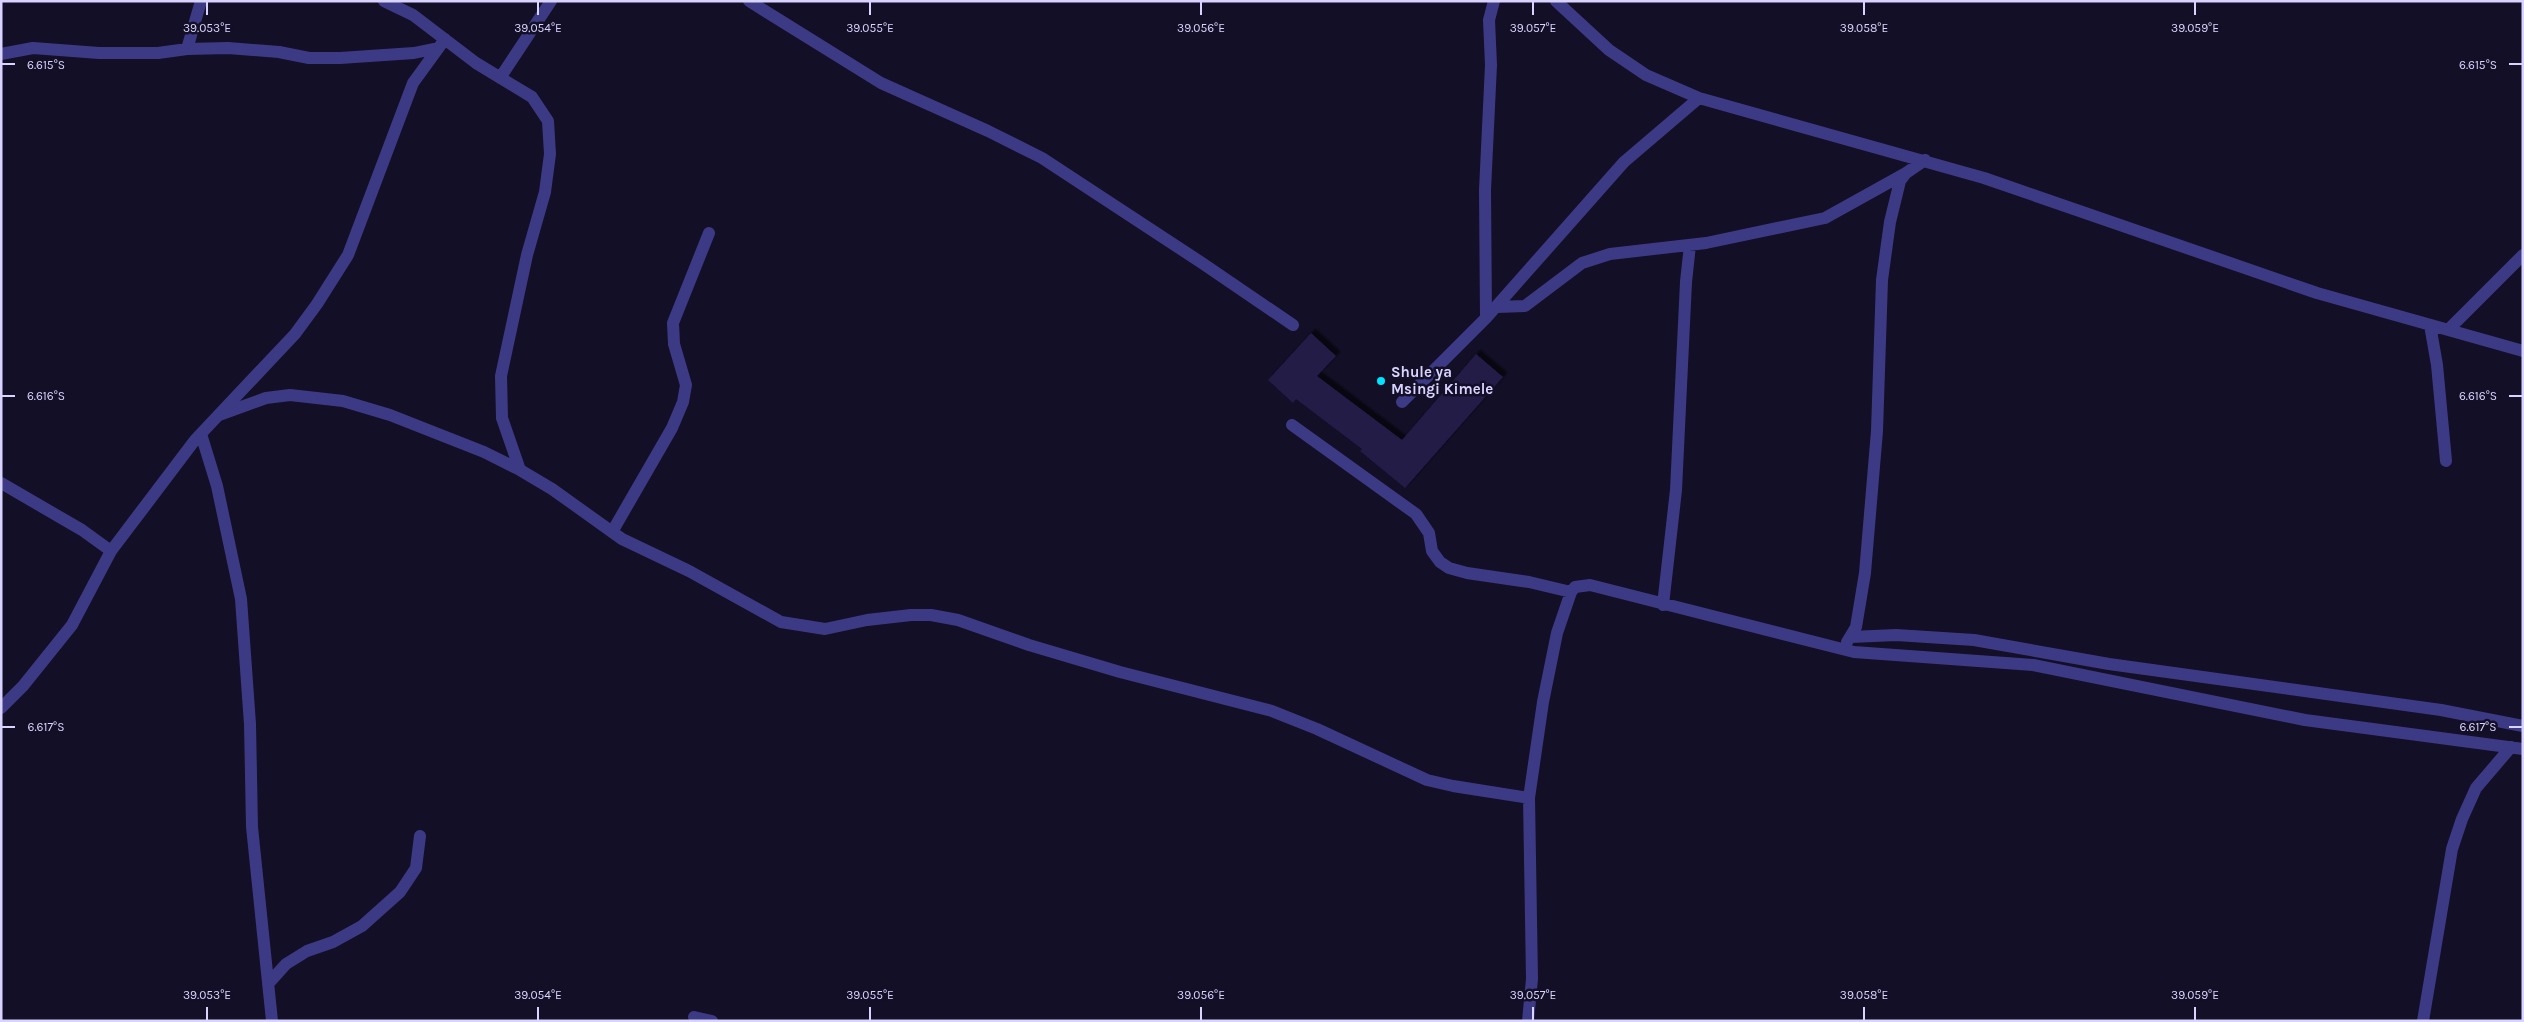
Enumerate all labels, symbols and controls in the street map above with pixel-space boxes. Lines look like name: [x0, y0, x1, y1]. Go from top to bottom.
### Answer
text: 39.053°E: [183, 21, 231, 35]
text: 39.054°E: [514, 21, 562, 35]
text: 39.055°E: [846, 21, 894, 35]
text: 39.056°E: [1177, 21, 1225, 35]
text: 39.057°E: [1510, 21, 1556, 35]
text: 39.058°E: [1840, 21, 1888, 35]
text: 39.059°E: [2171, 21, 2219, 35]
text: 6.615°S: [27, 58, 65, 72]
text: 6.615°S: [2459, 58, 2497, 72]
place label: Shule ya Msingi Kimele: [1391, 363, 1493, 398]
marker: Shule ya Msingi Kimele: [1375, 375, 1387, 387]
text: 6.616°S: [27, 389, 65, 403]
text: 6.616°S: [2459, 389, 2497, 403]
text: 6.617°S: [28, 720, 64, 734]
text: 6.617°S: [2460, 720, 2496, 734]
text: 39.053°E: [183, 988, 231, 1002]
text: 39.054°E: [514, 988, 562, 1002]
text: 39.055°E: [846, 988, 894, 1002]
text: 39.056°E: [1177, 988, 1225, 1002]
text: 39.057°E: [1510, 988, 1556, 1002]
text: 39.058°E: [1840, 988, 1888, 1002]
text: 39.059°E: [2171, 988, 2219, 1002]

